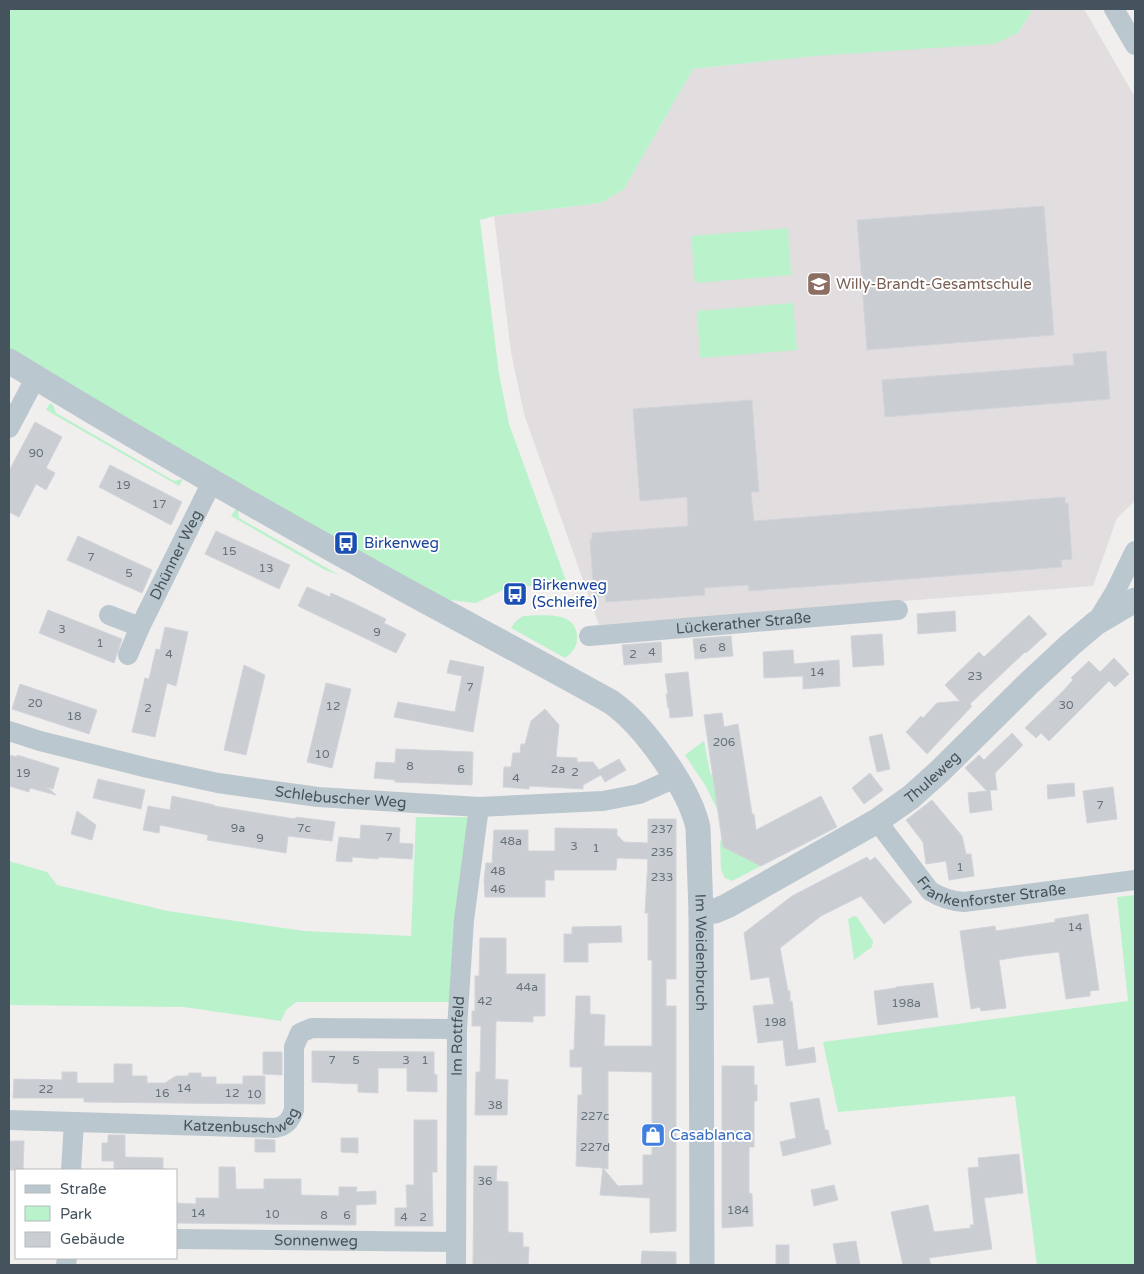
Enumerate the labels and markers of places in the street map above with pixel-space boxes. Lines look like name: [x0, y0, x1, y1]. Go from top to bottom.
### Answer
school or university icon: Willy-Brandt-Gesamtschule: [806, 271, 832, 297]
place label: Willy-Brandt-Gesamtschule: [836, 275, 1032, 293]
bus stop icon: Birkenweg: [333, 530, 359, 556]
place label: Birkenweg: [364, 534, 439, 552]
place label: Birkenweg (Schleife): [532, 576, 607, 611]
bus stop icon: Birkenweg (Schleife): [502, 581, 528, 607]
shop icon: Casablanca: [640, 1122, 666, 1148]
place label: Casablanca: [670, 1126, 752, 1144]

